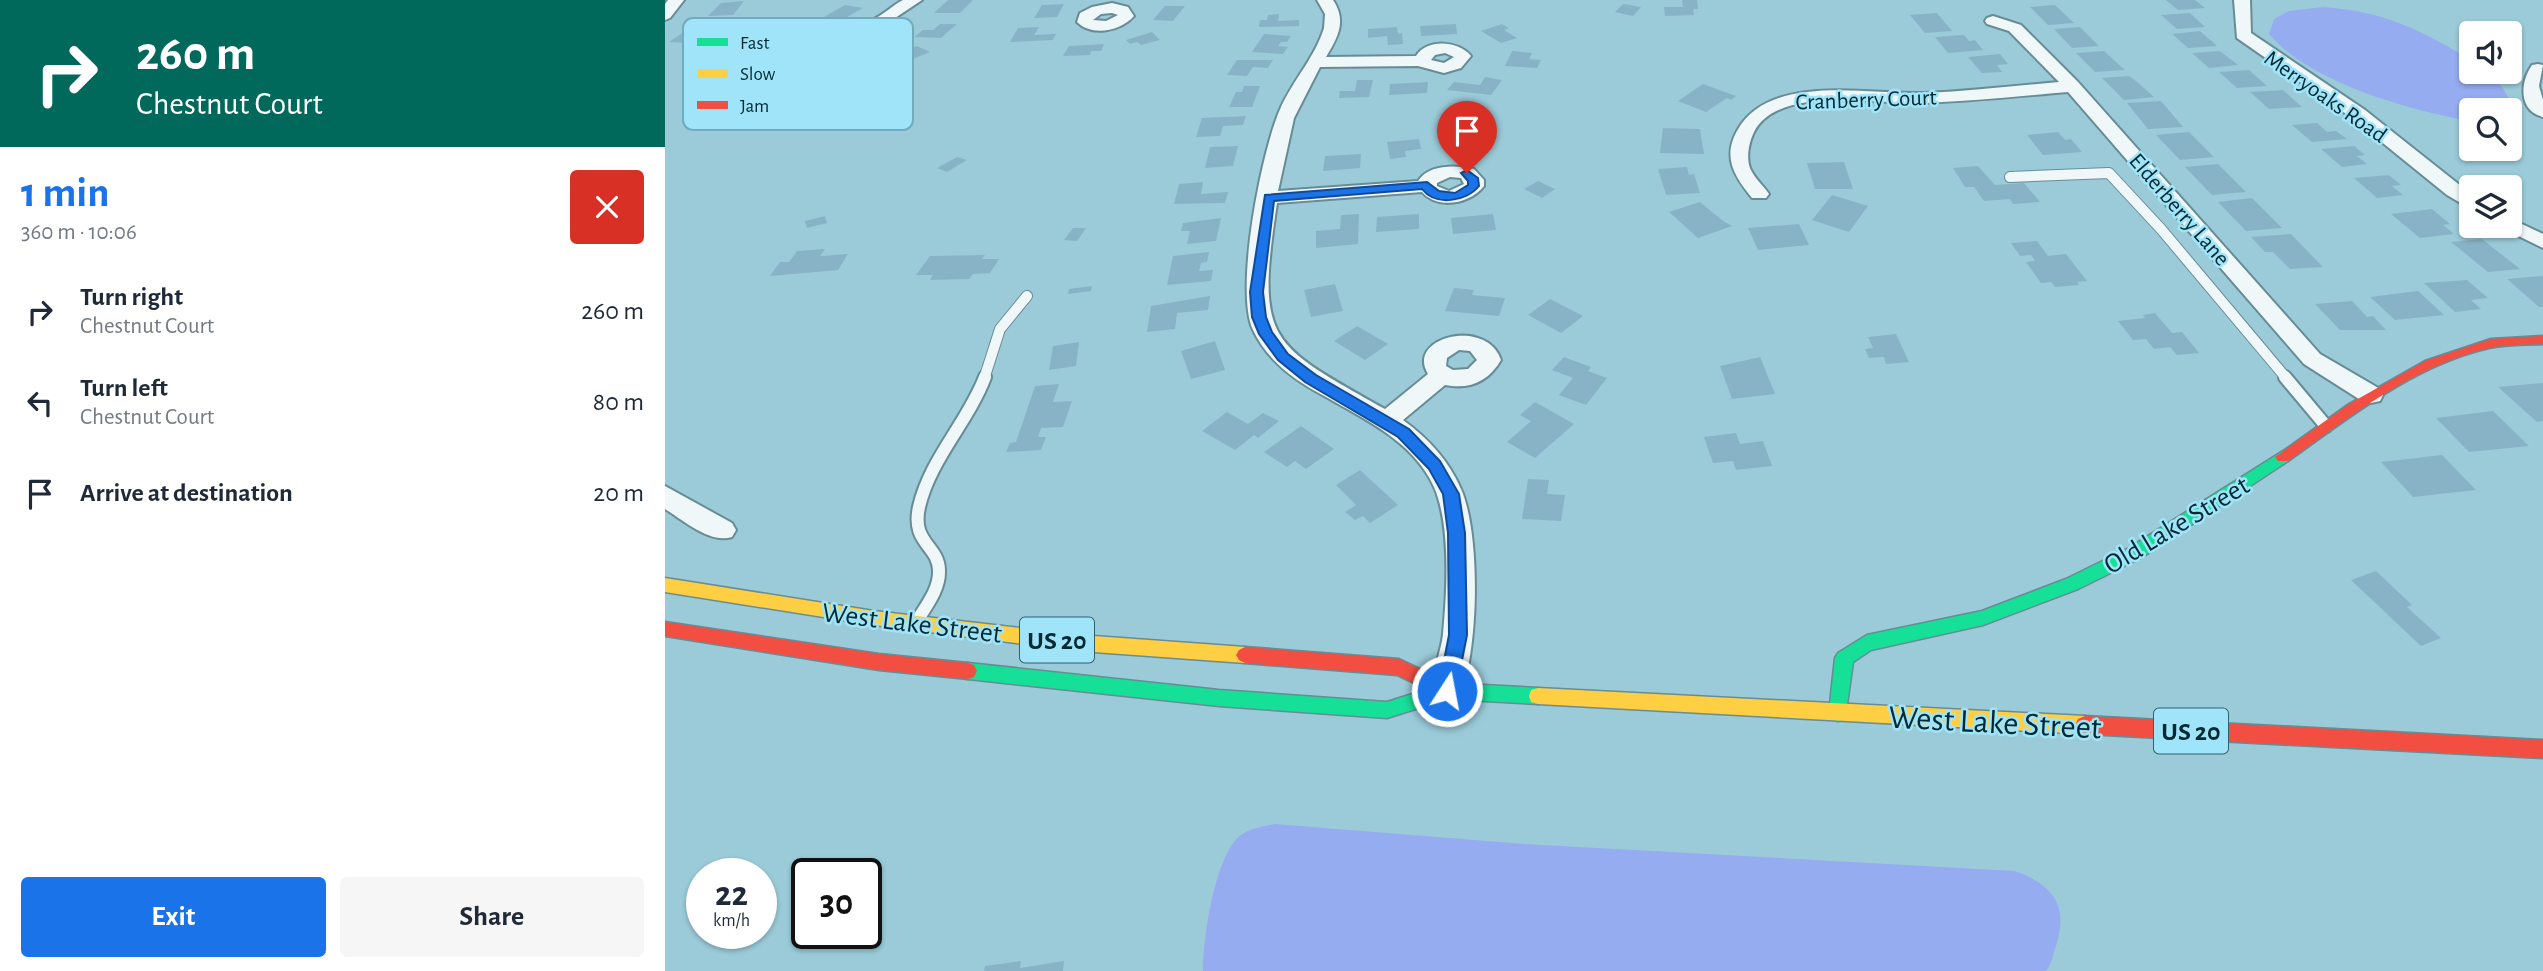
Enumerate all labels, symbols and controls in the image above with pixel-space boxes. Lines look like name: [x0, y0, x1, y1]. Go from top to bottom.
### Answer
legend: [683, 18, 913, 130]
map controls: [2459, 21, 2522, 238]
button: sound: [2459, 21, 2522, 84]
icon: right: [21, 28, 112, 119]
text: 260 m: [136, 30, 255, 79]
text: Fast: [740, 34, 770, 53]
street label: Merryoaks Road: [2260, 47, 2391, 148]
text: Slow: [740, 65, 776, 84]
street label: Cranberry Court: [1795, 87, 1938, 114]
text: Chestnut Court: [136, 88, 323, 120]
text: Jam: [740, 97, 769, 116]
button: search: [2459, 98, 2522, 161]
pin: [1437, 101, 1497, 173]
icon: arrive: [1448, 112, 1486, 150]
street label: Elderberry Lane: [2124, 149, 2234, 270]
button: close: [570, 170, 644, 244]
text: 1 min: [21, 172, 110, 214]
button: layers: [2459, 175, 2522, 238]
text: 360 m · 10:06: [21, 221, 137, 244]
text: Turn right: [80, 284, 183, 310]
icon: right: [21, 293, 59, 331]
text: 260 m: [581, 298, 644, 324]
text: Chestnut Court: [80, 315, 214, 338]
text: Turn left: [80, 375, 168, 401]
icon: left: [21, 384, 59, 422]
text: 80 m: [593, 389, 644, 415]
text: Chestnut Court: [80, 406, 214, 429]
street label: Old Lake Street: [2099, 471, 2255, 580]
icon: arrive: [21, 475, 59, 513]
text: Arrive at destination: [80, 480, 293, 506]
text: 20 m: [593, 480, 644, 506]
street label: West Lake Street: [820, 599, 1003, 649]
road number: US 20: [1020, 618, 1094, 662]
position arrow: [1410, 654, 1484, 728]
street label: West Lake Street: [1888, 701, 2103, 746]
road number: US 20: [2154, 708, 2228, 754]
speed limit sign: 30: [791, 858, 882, 949]
button: Exit: [21, 877, 326, 957]
button: Share: [340, 877, 644, 957]
text: 22: [715, 877, 748, 912]
text: km/h: [713, 912, 750, 930]

